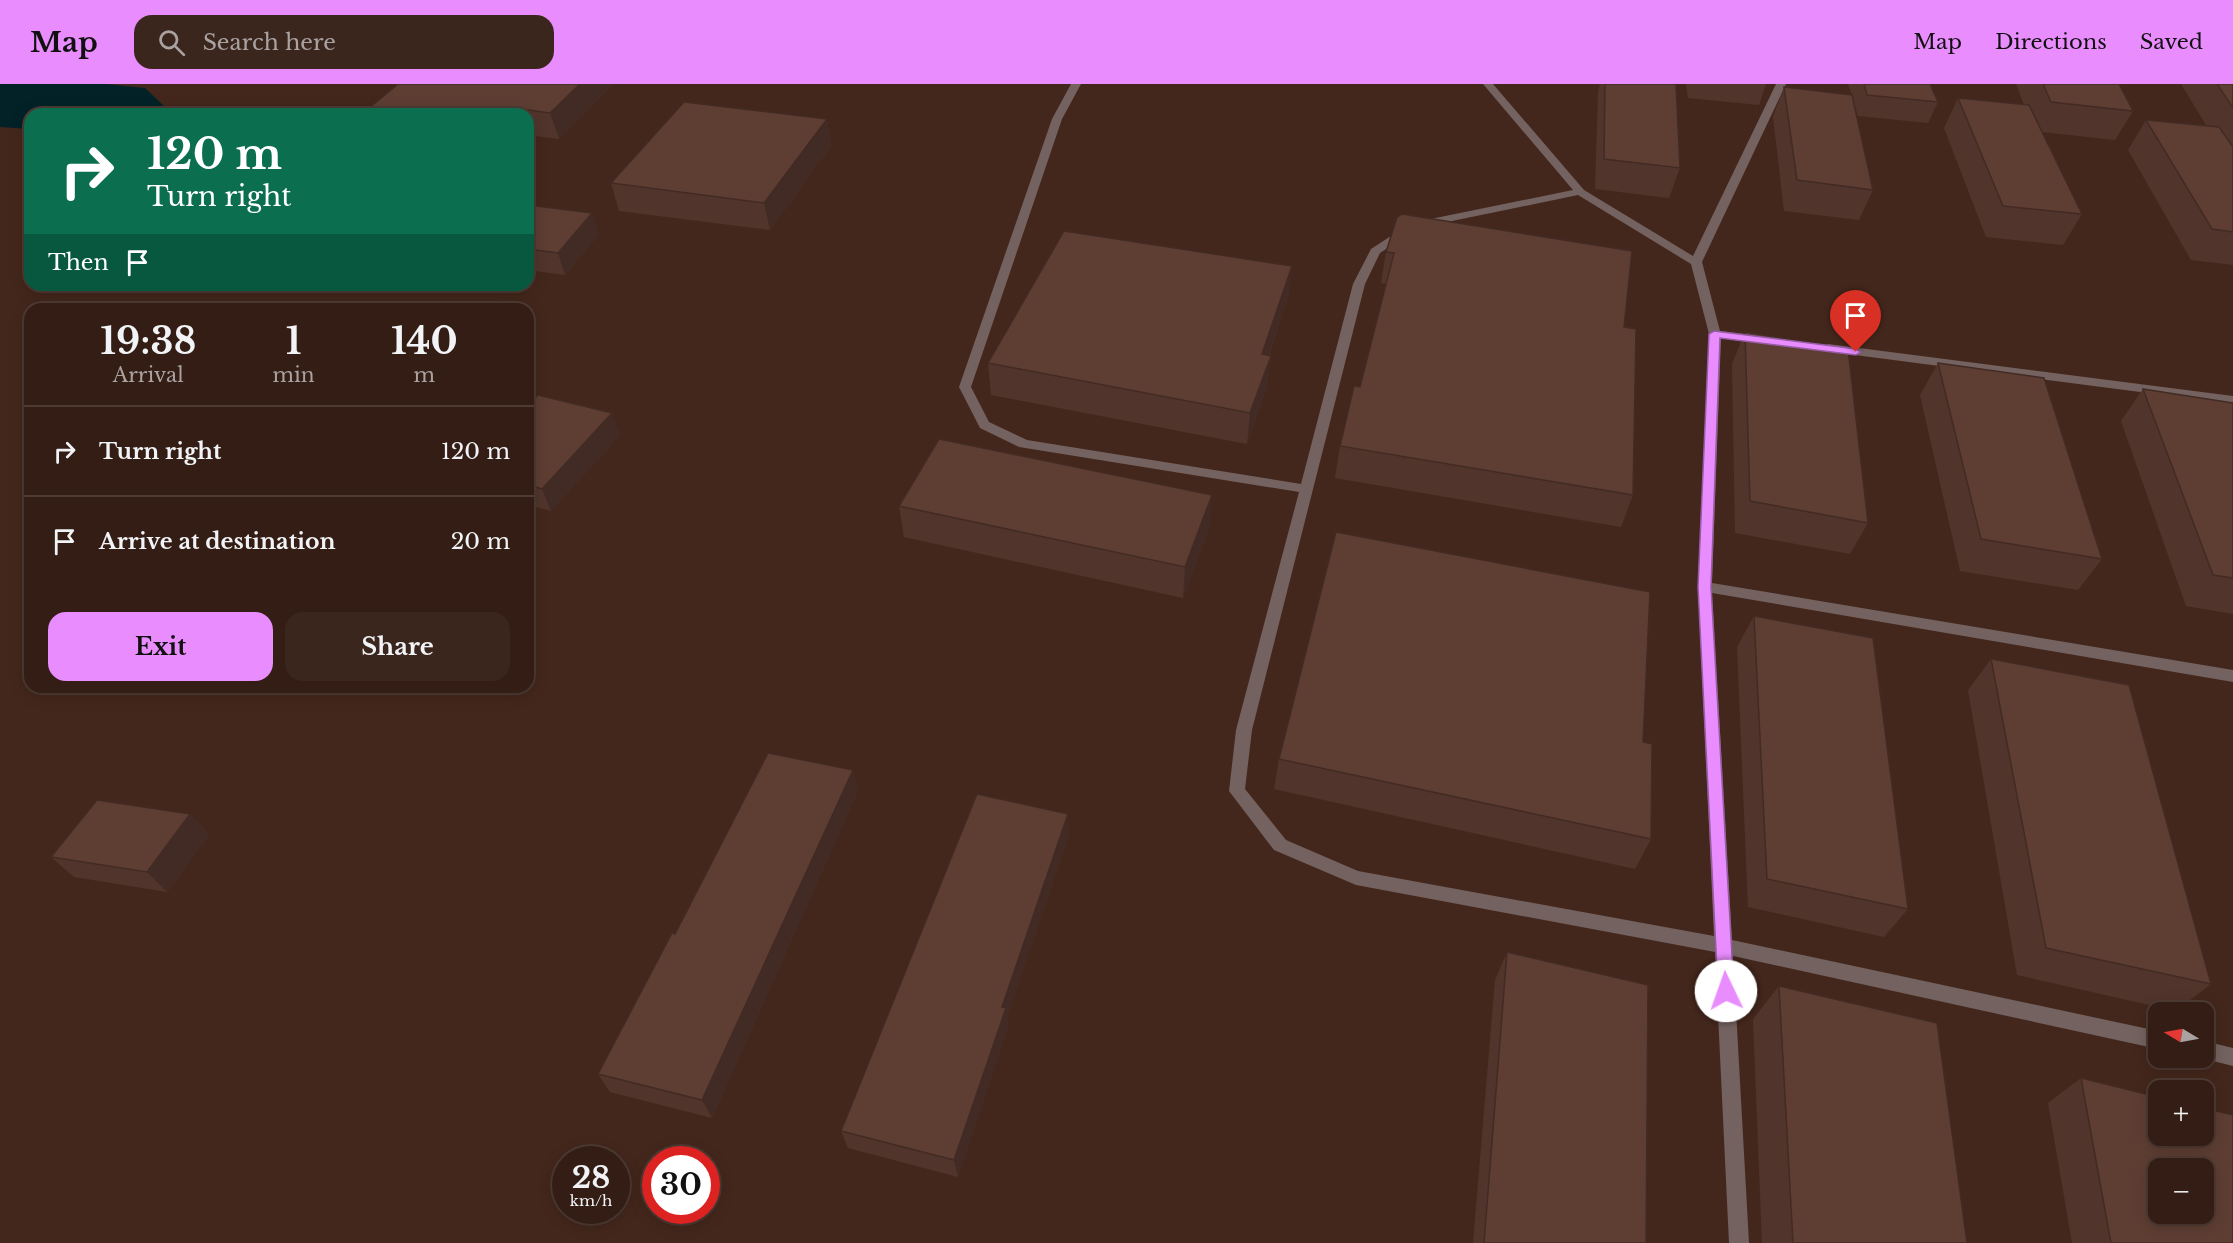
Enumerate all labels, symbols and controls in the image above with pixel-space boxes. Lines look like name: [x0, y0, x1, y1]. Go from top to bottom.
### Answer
search box: [134, 15, 554, 69]
text: Map: [30, 25, 98, 60]
icon: search: [155, 26, 188, 59]
text: Search here: [203, 29, 336, 56]
text: Map: [1913, 29, 1962, 55]
text: Directions: [1995, 29, 2107, 55]
text: Saved: [2140, 29, 2203, 55]
text: 120 m: [147, 128, 282, 180]
icon: right: [48, 132, 126, 210]
text: Turn right: [147, 180, 291, 213]
icon: arrive: [121, 246, 154, 279]
text: Then: [48, 249, 109, 276]
pin: [1830, 290, 1881, 352]
icon: arrive: [1839, 299, 1872, 332]
text: 19:38: [100, 319, 196, 364]
text: 1: [286, 319, 301, 364]
text: 140: [391, 319, 458, 364]
text: Arrival: [113, 363, 184, 387]
text: min: [273, 363, 315, 387]
text: m: [414, 363, 435, 387]
icon: right: [48, 435, 81, 468]
text: Turn right: [99, 438, 221, 465]
text: 120 m: [441, 438, 510, 465]
icon: arrive: [48, 525, 81, 558]
text: Arrive at destination: [99, 528, 336, 555]
text: 20 m: [451, 528, 510, 555]
button: Exit: [48, 612, 273, 681]
button: Share: [285, 612, 510, 681]
position arrow: [1694, 959, 1758, 1023]
north arrow: [2148, 1002, 2214, 1068]
map controls: [2148, 1002, 2214, 1224]
button: +: [2148, 1080, 2214, 1146]
speed limit sign: 30: [642, 1146, 720, 1224]
button: −: [2148, 1158, 2214, 1224]
text: 28: [572, 1159, 610, 1196]
text: km/h: [570, 1191, 612, 1210]

